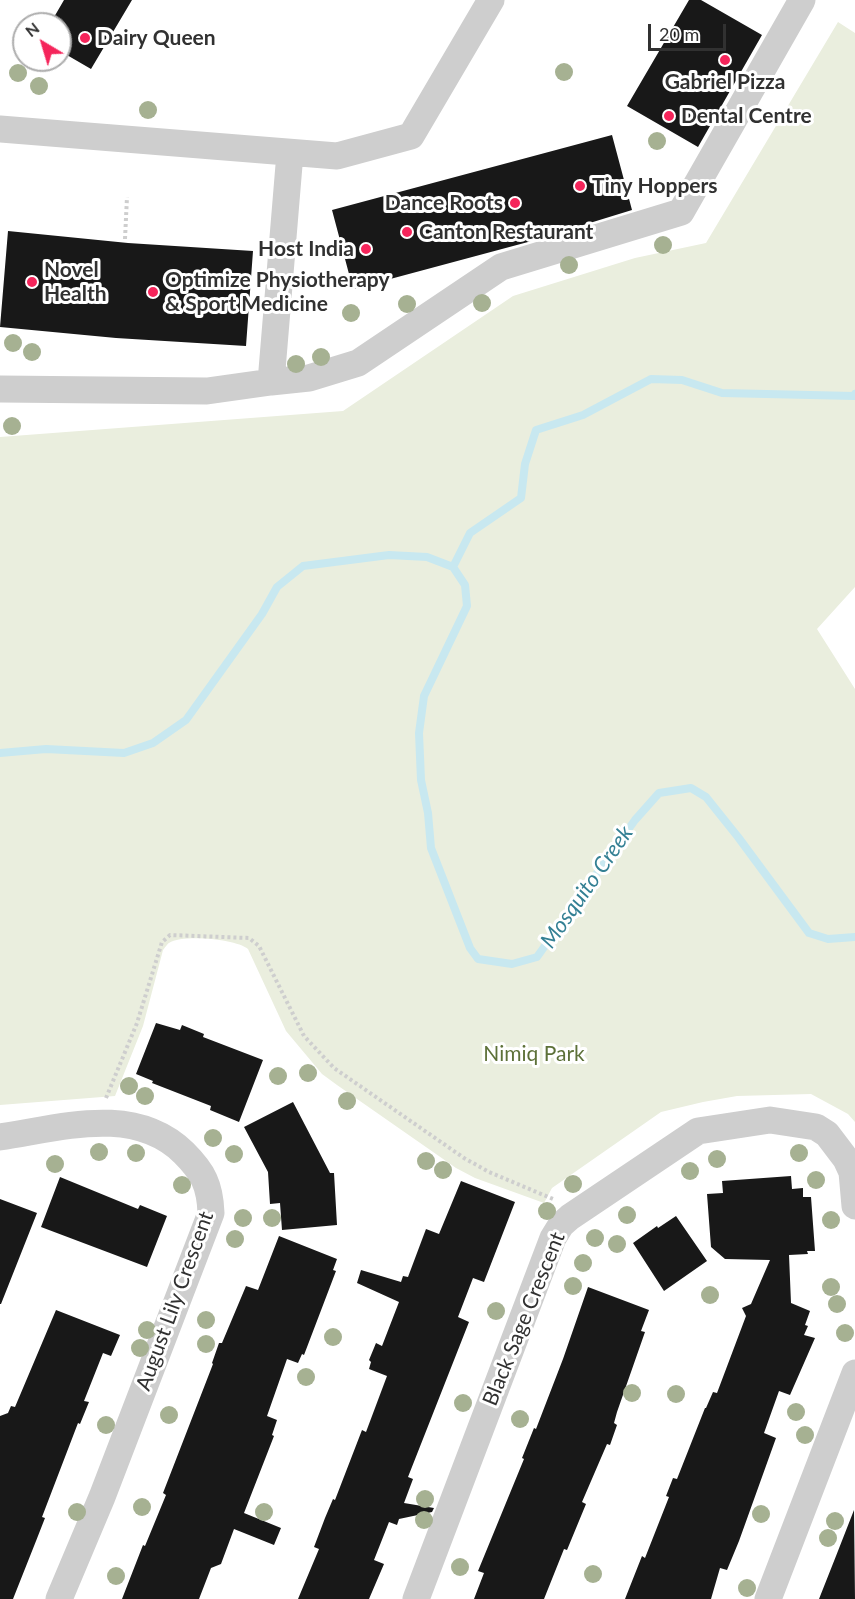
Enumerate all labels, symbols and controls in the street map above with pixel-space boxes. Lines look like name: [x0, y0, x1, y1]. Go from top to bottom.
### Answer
north arrow: [12, 12, 72, 72]
scale bar: [651, 12, 729, 50]
text: N: [21, 18, 43, 40]
text: 20 m: [659, 23, 699, 45]
place label: Dairy Queen: [97, 25, 216, 51]
marker: Dairy Queen: [78, 31, 92, 45]
marker: Gabriel Pizza: [718, 53, 732, 67]
place label: Gabriel Pizza: [665, 69, 785, 95]
place label: Dental Centre: [681, 103, 812, 129]
marker: Dental Centre: [662, 109, 676, 123]
place label: Tiny Hoppers: [592, 173, 718, 199]
marker: Tiny Hoppers: [573, 179, 587, 193]
place label: Dance Roots: [385, 190, 503, 216]
marker: Dance Roots: [508, 196, 522, 210]
place label: Canton Restaurant: [419, 219, 593, 245]
marker: Canton Restaurant: [400, 225, 414, 239]
place label: Host India: [258, 236, 354, 262]
marker: Host India: [359, 242, 373, 256]
place label: Novel Health: [44, 257, 107, 307]
place label: Optimize Physiotherapy & Sport Medicine: [165, 267, 390, 317]
marker: Novel Health: [25, 275, 39, 289]
marker: Optimize Physiotherapy & Sport Medicine: [146, 285, 160, 299]
water label: Mosquito Creek: [535, 821, 639, 953]
park label: Nimiq Park: [483, 1041, 585, 1067]
street label: August Lily Crescent: [131, 1208, 219, 1394]
street label: Black Sage Crescent: [478, 1228, 570, 1410]

